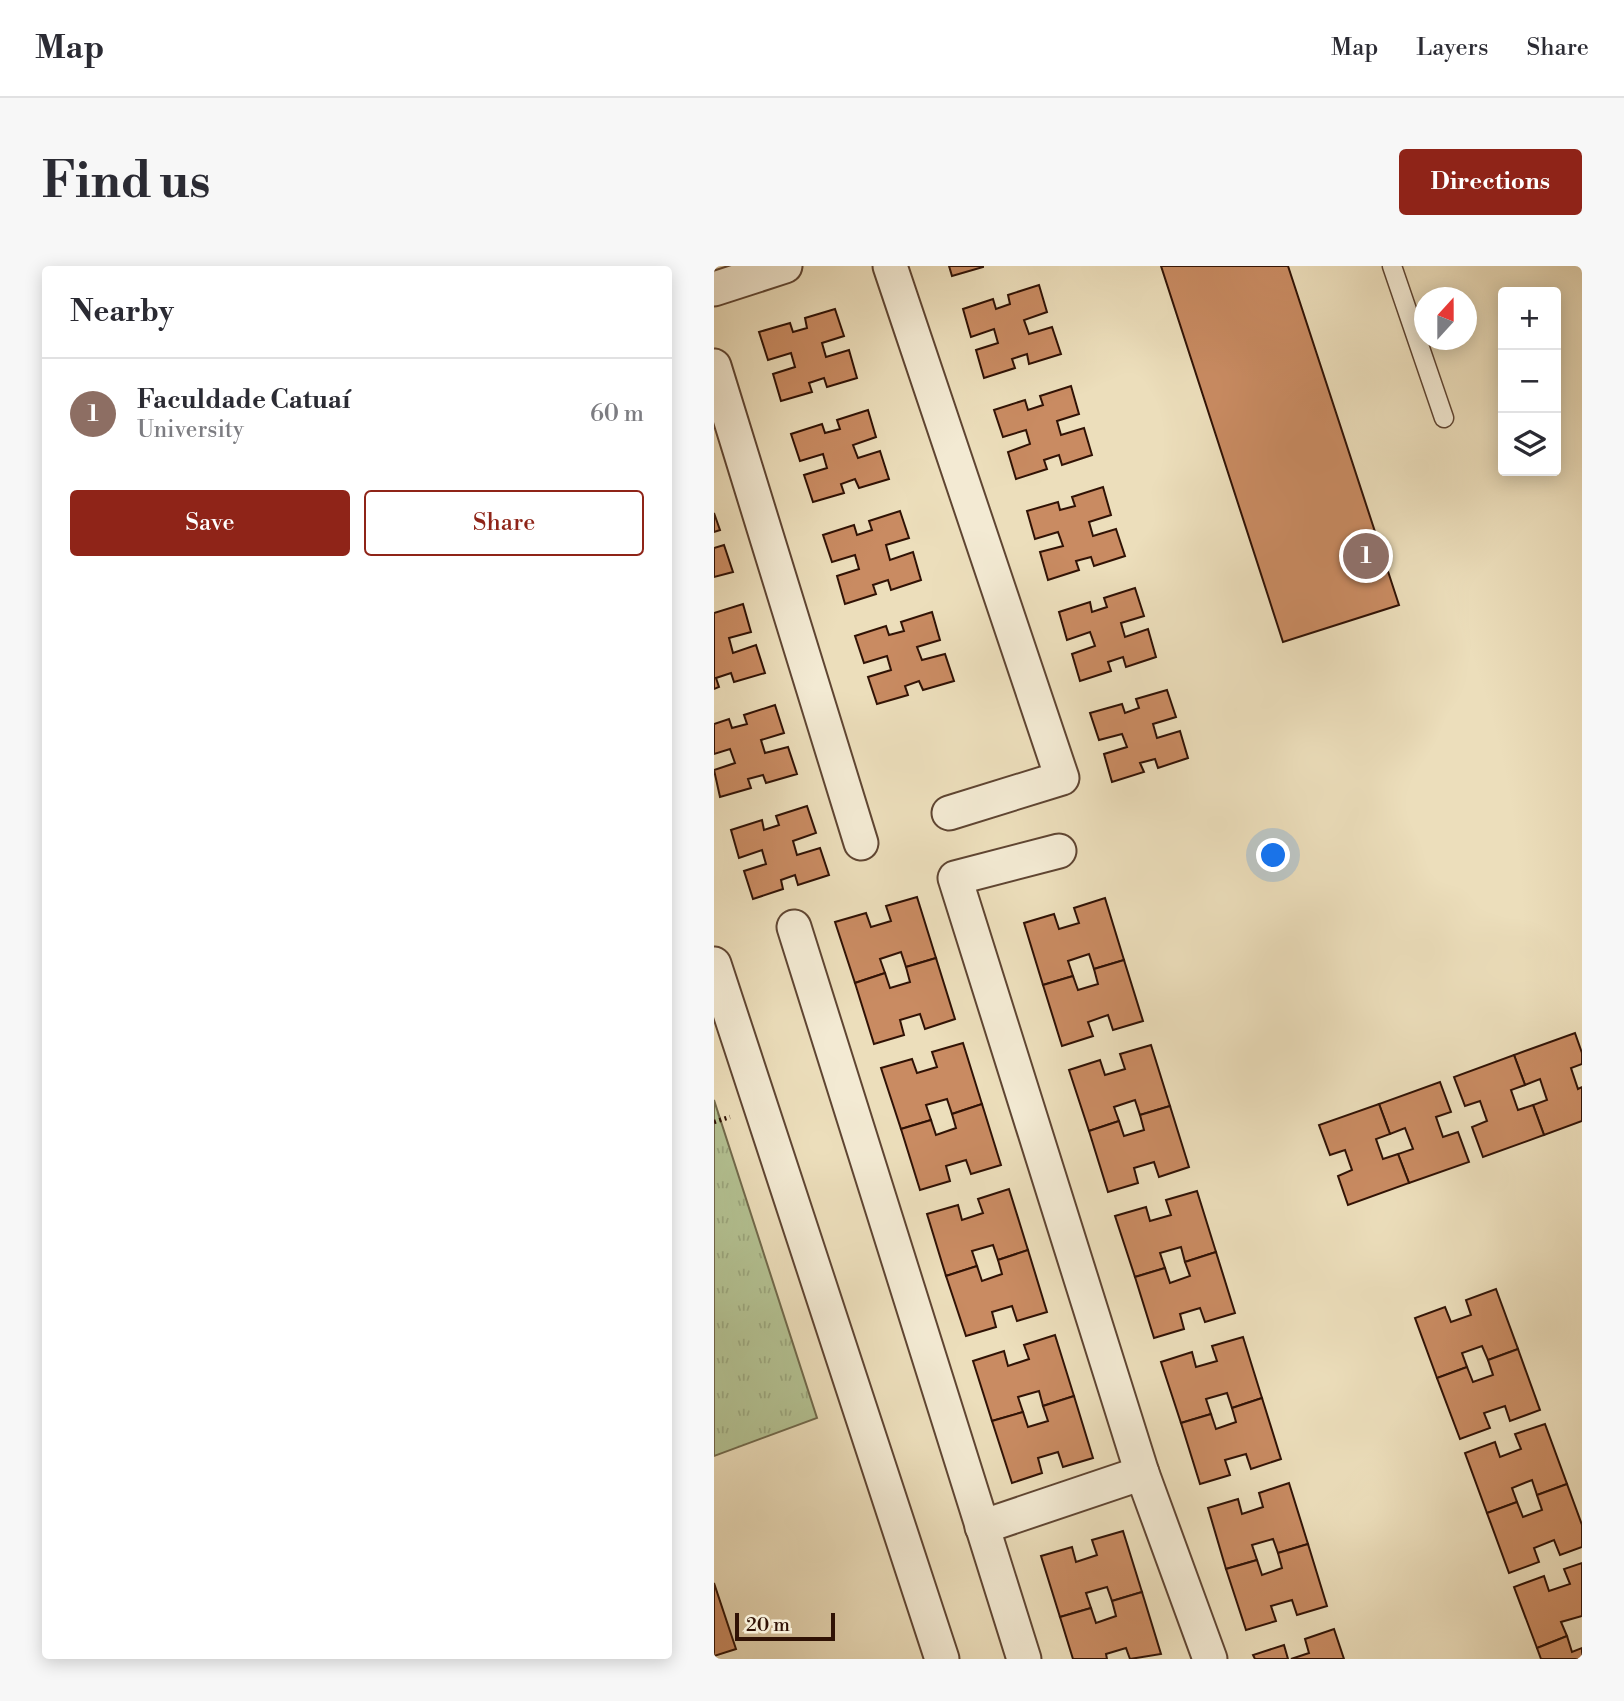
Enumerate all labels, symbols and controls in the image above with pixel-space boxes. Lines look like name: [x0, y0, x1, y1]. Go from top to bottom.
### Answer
text: Map: [35, 28, 104, 69]
text: Map: [1331, 33, 1378, 63]
text: Layers: [1416, 33, 1488, 63]
text: Share: [1526, 33, 1589, 63]
button: Directions: [1399, 149, 1582, 215]
text: Find us: [42, 152, 211, 213]
north arrow: [1414, 287, 1477, 350]
map controls: [1498, 287, 1561, 476]
button: +: [1498, 287, 1561, 350]
text: Nearby: [70, 293, 174, 331]
button: −: [1498, 350, 1561, 413]
text: Faculdade Catuaí: [137, 384, 350, 416]
text: 1: [87, 400, 99, 428]
text: 60 m: [590, 400, 644, 428]
button: layers: [1498, 413, 1561, 476]
text: University: [137, 416, 244, 444]
button: Save: [70, 490, 350, 556]
button: Share: [364, 490, 644, 556]
pin: 1: [1343, 530, 1389, 582]
your location: [1256, 838, 1290, 872]
scale bar: [735, 1610, 835, 1642]
text: 20 m: [746, 1613, 790, 1637]

